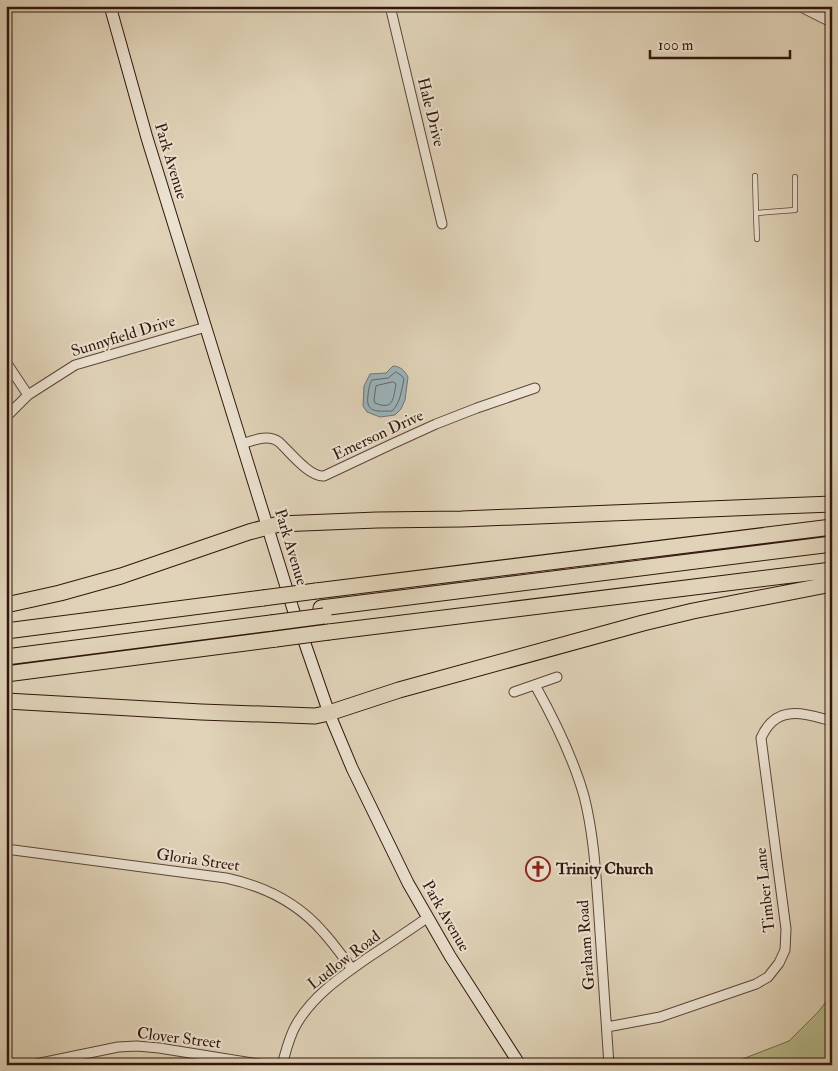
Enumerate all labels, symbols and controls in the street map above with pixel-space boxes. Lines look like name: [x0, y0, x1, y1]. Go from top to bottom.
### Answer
scale bar: [650, 28, 790, 60]
text: 100 m: [658, 36, 694, 55]
street label: Hale Drive: [413, 75, 449, 149]
street label: Park Avenue: [150, 120, 192, 202]
street label: Sunnyfield Drive: [68, 311, 178, 361]
street label: Emerson Drive: [329, 405, 427, 465]
street label: Park Avenue: [270, 506, 312, 588]
street label: Gloria Street: [155, 844, 241, 876]
street label: Timber Lane: [751, 846, 779, 933]
church icon: Trinity Church: [525, 856, 551, 882]
place label: Trinity Church: [555, 859, 654, 880]
street label: Park Avenue: [418, 877, 475, 955]
street label: Graham Road: [573, 899, 599, 991]
street label: Ludlow Road: [304, 926, 384, 994]
street label: Clover Street: [136, 1023, 222, 1053]

